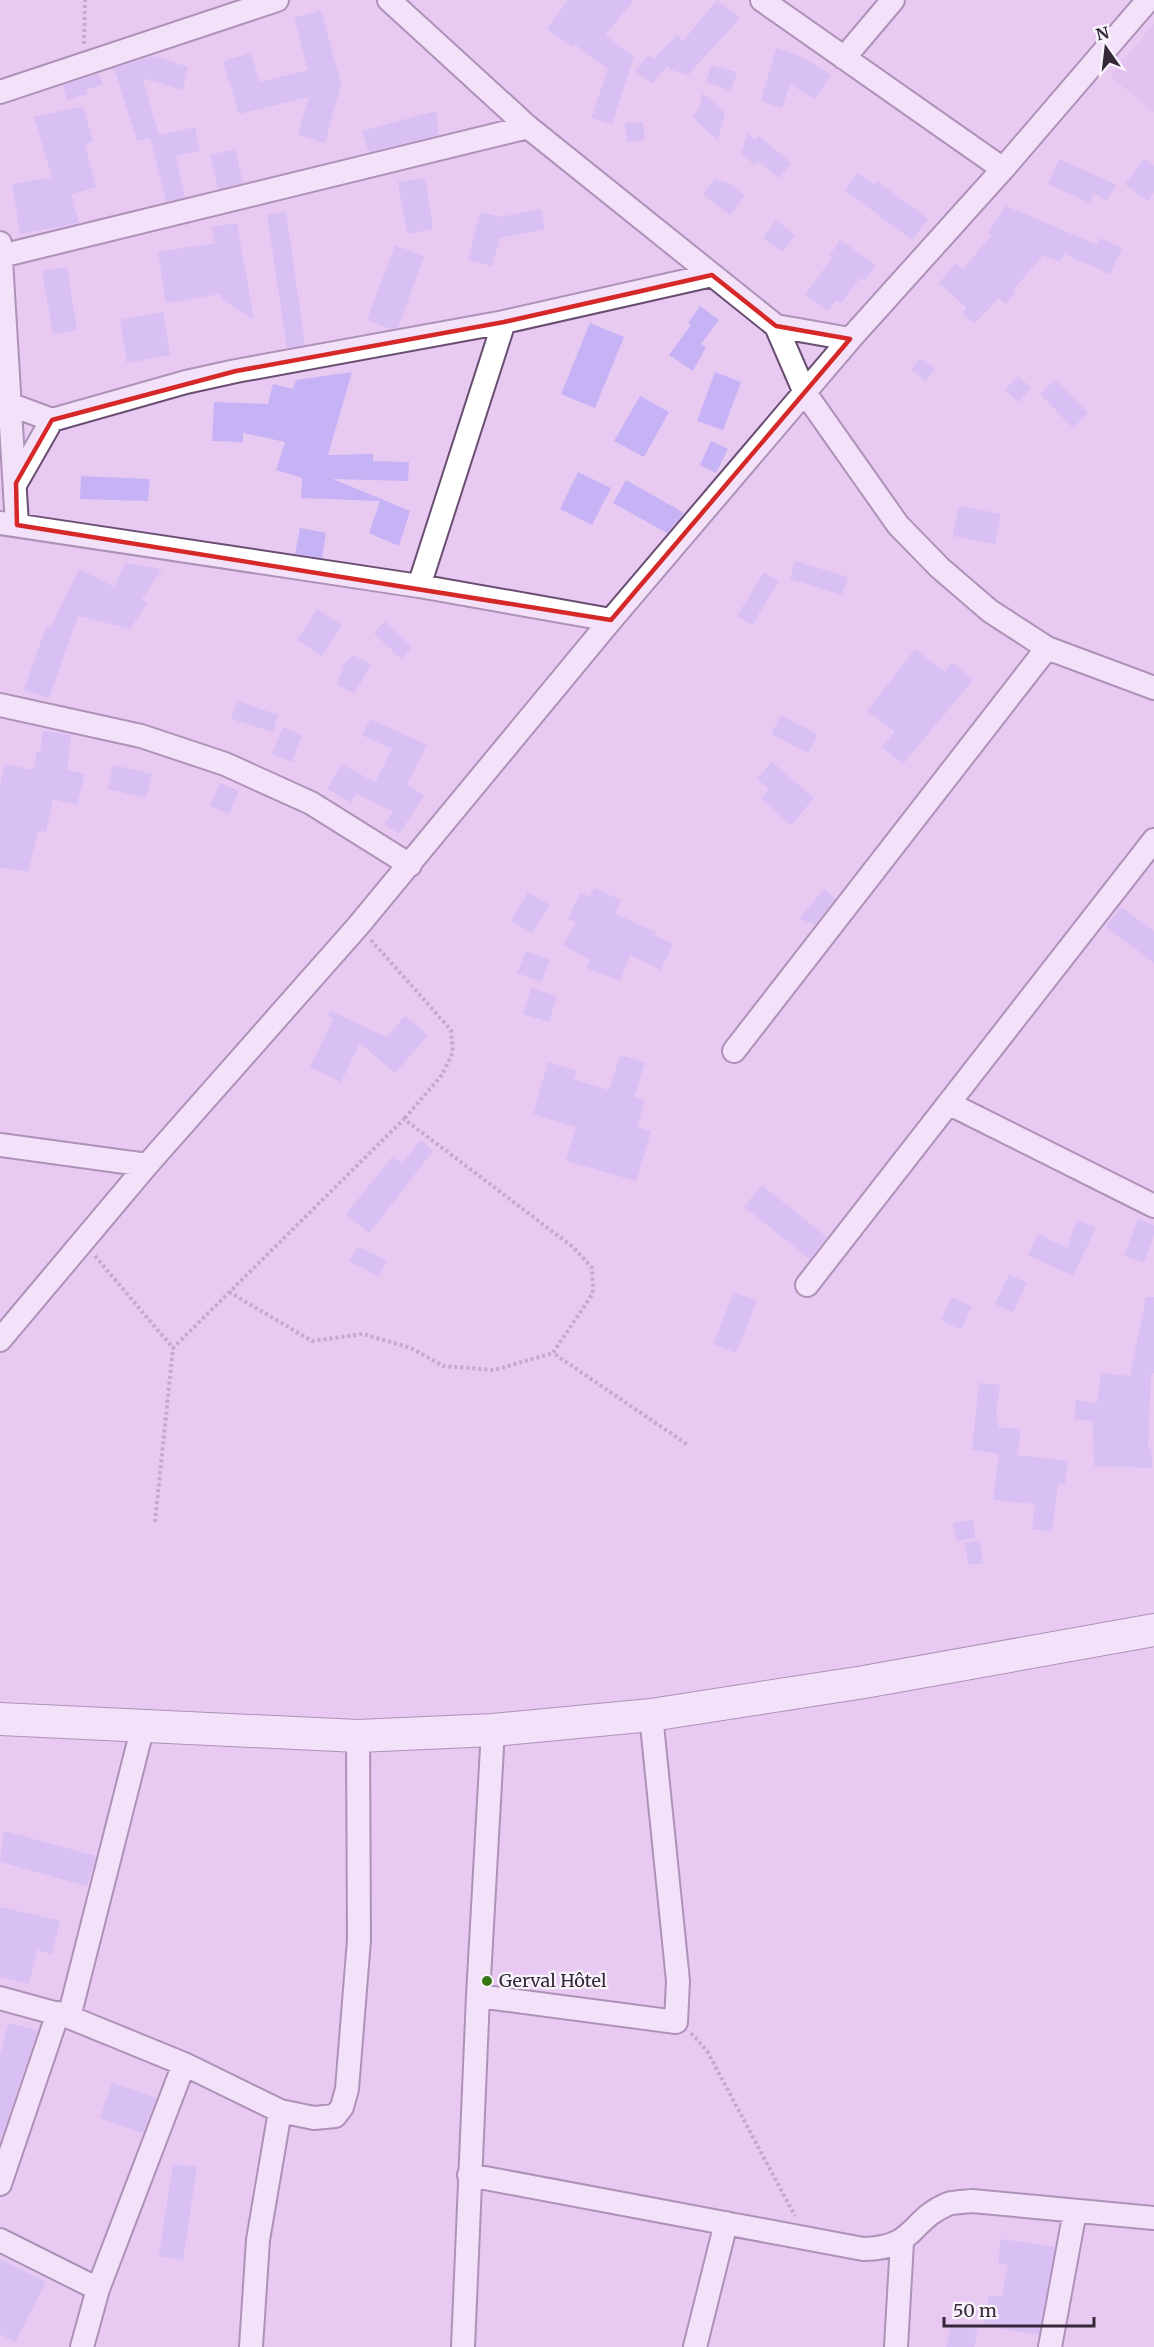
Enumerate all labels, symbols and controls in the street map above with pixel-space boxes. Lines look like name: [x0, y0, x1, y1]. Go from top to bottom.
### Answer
north arrow: [1076, 18, 1136, 78]
text: N: [1094, 22, 1111, 45]
place label: Gerval Hôtel: [499, 1969, 607, 1992]
marker: Gerval Hôtel: [480, 1974, 494, 1988]
scale bar: [944, 2290, 1094, 2328]
text: 50 m: [953, 2299, 997, 2322]

